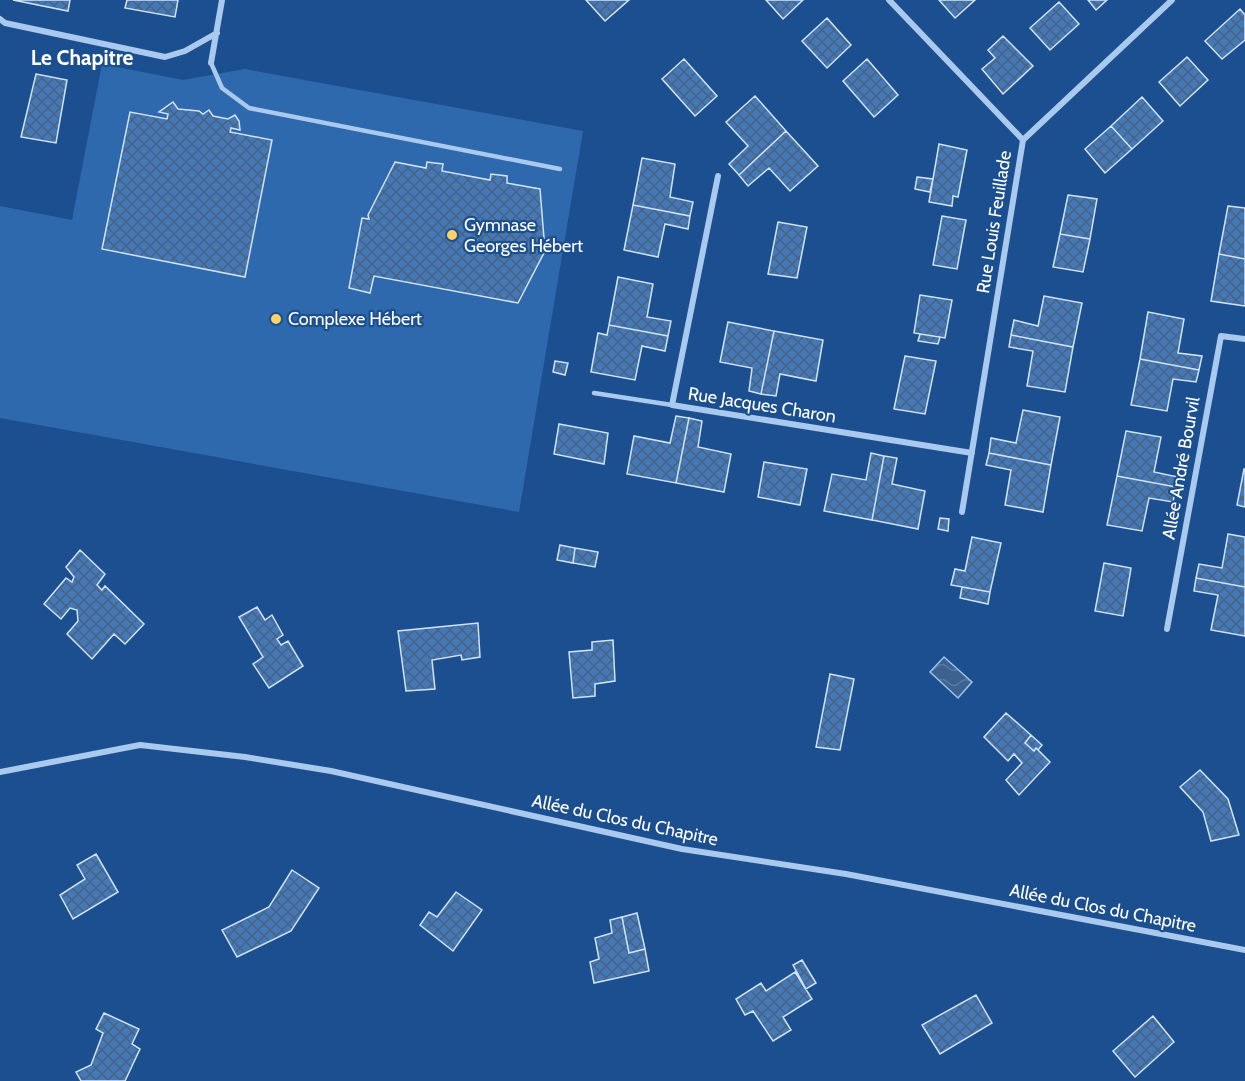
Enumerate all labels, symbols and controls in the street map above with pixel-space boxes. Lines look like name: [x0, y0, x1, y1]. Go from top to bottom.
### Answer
district label: Le Chapitre: [31, 45, 133, 70]
street label: Rue Louis Feuillade: [972, 149, 1016, 295]
place label: Gymnase Georges Hébert: [464, 214, 583, 257]
marker: Gymnase Georges Hébert: [445, 228, 459, 242]
place label: Complexe Hébert: [288, 308, 422, 330]
marker: Complexe Hébert: [269, 312, 283, 326]
street label: Rue Jacques Charon: [686, 382, 838, 428]
street label: Allée André Bourvil: [1158, 394, 1204, 541]
street label: Allée du Clos du Chapitre: [530, 790, 720, 850]
street label: Allée du Clos du Chapitre: [1008, 879, 1198, 937]

